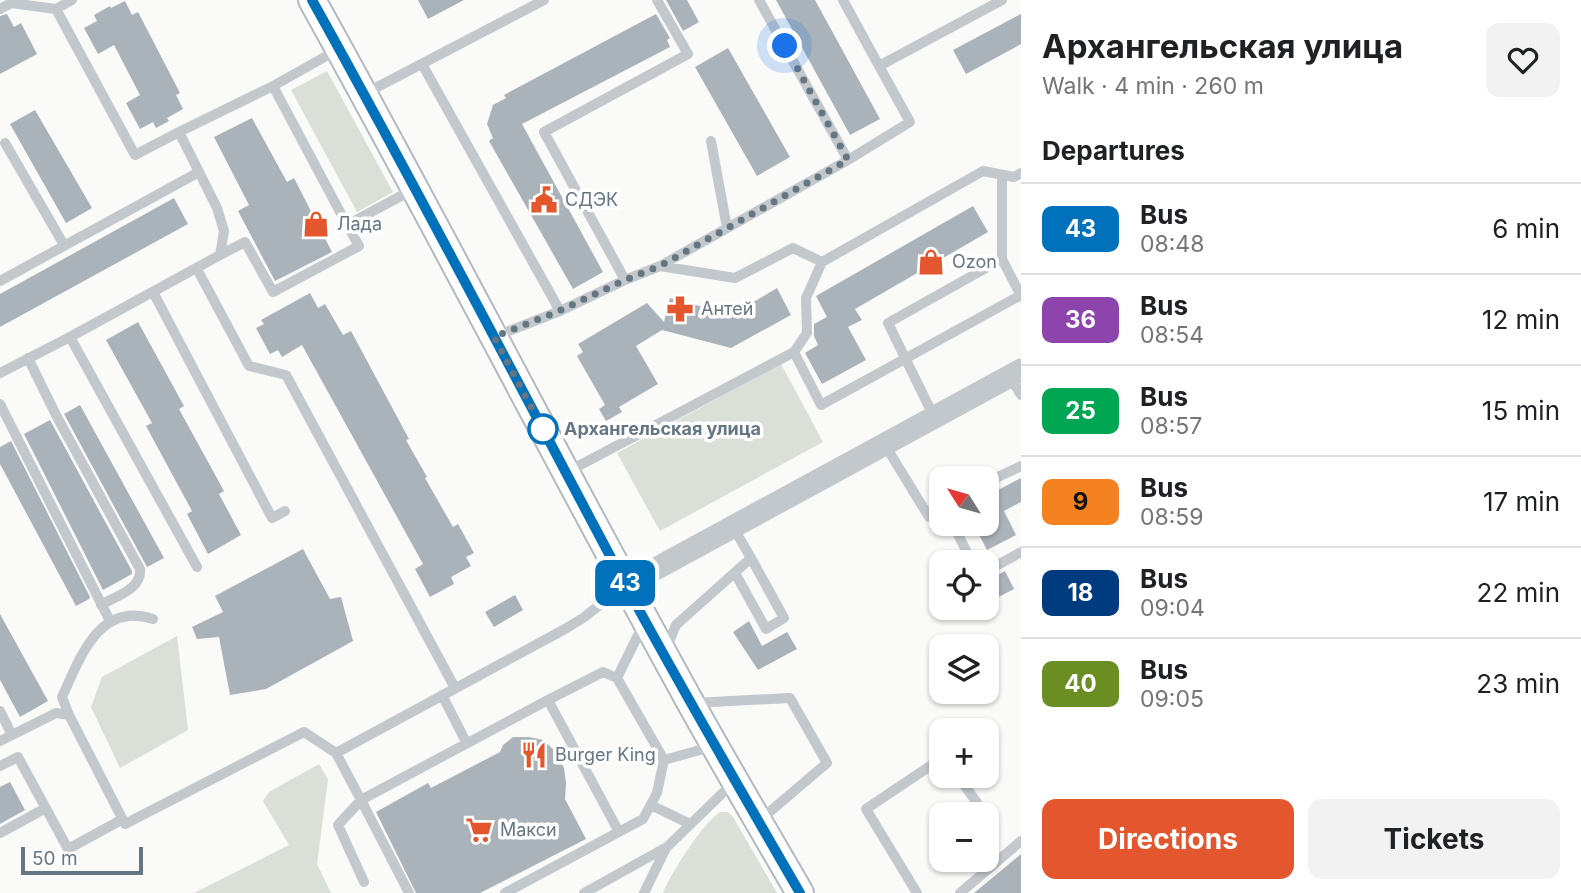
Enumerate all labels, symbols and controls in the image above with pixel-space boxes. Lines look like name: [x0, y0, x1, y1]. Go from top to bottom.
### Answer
button: heart: [1486, 23, 1560, 97]
text: Архангельская улица: [1042, 26, 1403, 66]
your location: [767, 28, 802, 63]
text: Walk · 4 min · 260 m: [1042, 72, 1264, 100]
text: Departures: [1042, 135, 1185, 166]
public building icon: СДЭК: [529, 185, 559, 215]
place label: СДЭК: [565, 189, 618, 210]
text: Bus: [1140, 199, 1188, 230]
shop icon: Лада: [301, 209, 331, 239]
place label: Лада: [337, 213, 382, 234]
text: 6 min: [1492, 213, 1560, 244]
text: 43: [1065, 214, 1096, 243]
text: 08:48: [1140, 230, 1204, 258]
shop icon: Ozon: [916, 247, 946, 277]
place label: Ozon: [952, 251, 997, 272]
text: Bus: [1140, 290, 1188, 321]
pharmacy icon: Антей: [665, 294, 695, 324]
place label: Антей: [701, 298, 753, 319]
text: 12 min: [1482, 304, 1560, 335]
text: 36: [1065, 305, 1096, 334]
text: 08:54: [1140, 321, 1204, 349]
text: Bus: [1140, 381, 1188, 412]
text: 15 min: [1482, 395, 1560, 426]
text: 25: [1065, 396, 1096, 425]
text: 08:57: [1140, 412, 1202, 440]
marker: Архангельская улица: [528, 414, 558, 444]
place label: Архангельская улица: [564, 418, 761, 439]
north arrow: [929, 466, 999, 536]
map controls: [929, 466, 999, 872]
text: Bus: [1140, 472, 1188, 503]
text: 17 min: [1483, 486, 1560, 517]
text: 9: [1073, 487, 1088, 516]
text: 08:59: [1140, 503, 1204, 531]
button: locate: [929, 550, 999, 620]
line badge: 43: [594, 560, 656, 606]
text: Bus: [1140, 563, 1188, 594]
text: 43: [609, 568, 641, 597]
text: 22 min: [1477, 577, 1560, 608]
text: 18: [1068, 578, 1093, 607]
text: 09:04: [1140, 594, 1205, 622]
button: layers: [929, 634, 999, 704]
text: Bus: [1140, 654, 1188, 685]
text: 23 min: [1476, 668, 1560, 699]
text: 40: [1064, 669, 1097, 698]
text: 09:05: [1140, 685, 1204, 713]
button: +: [929, 718, 999, 788]
restaurant icon: Burger King: [519, 740, 549, 770]
place label: Burger King: [555, 744, 656, 765]
button: Directions: [1042, 799, 1294, 879]
button: Tickets: [1308, 799, 1560, 879]
button: −: [929, 802, 999, 872]
supermarket icon: Макси: [464, 815, 494, 845]
place label: Макси: [500, 819, 557, 840]
scale bar: [21, 844, 144, 876]
text: 50 m: [32, 847, 78, 870]

